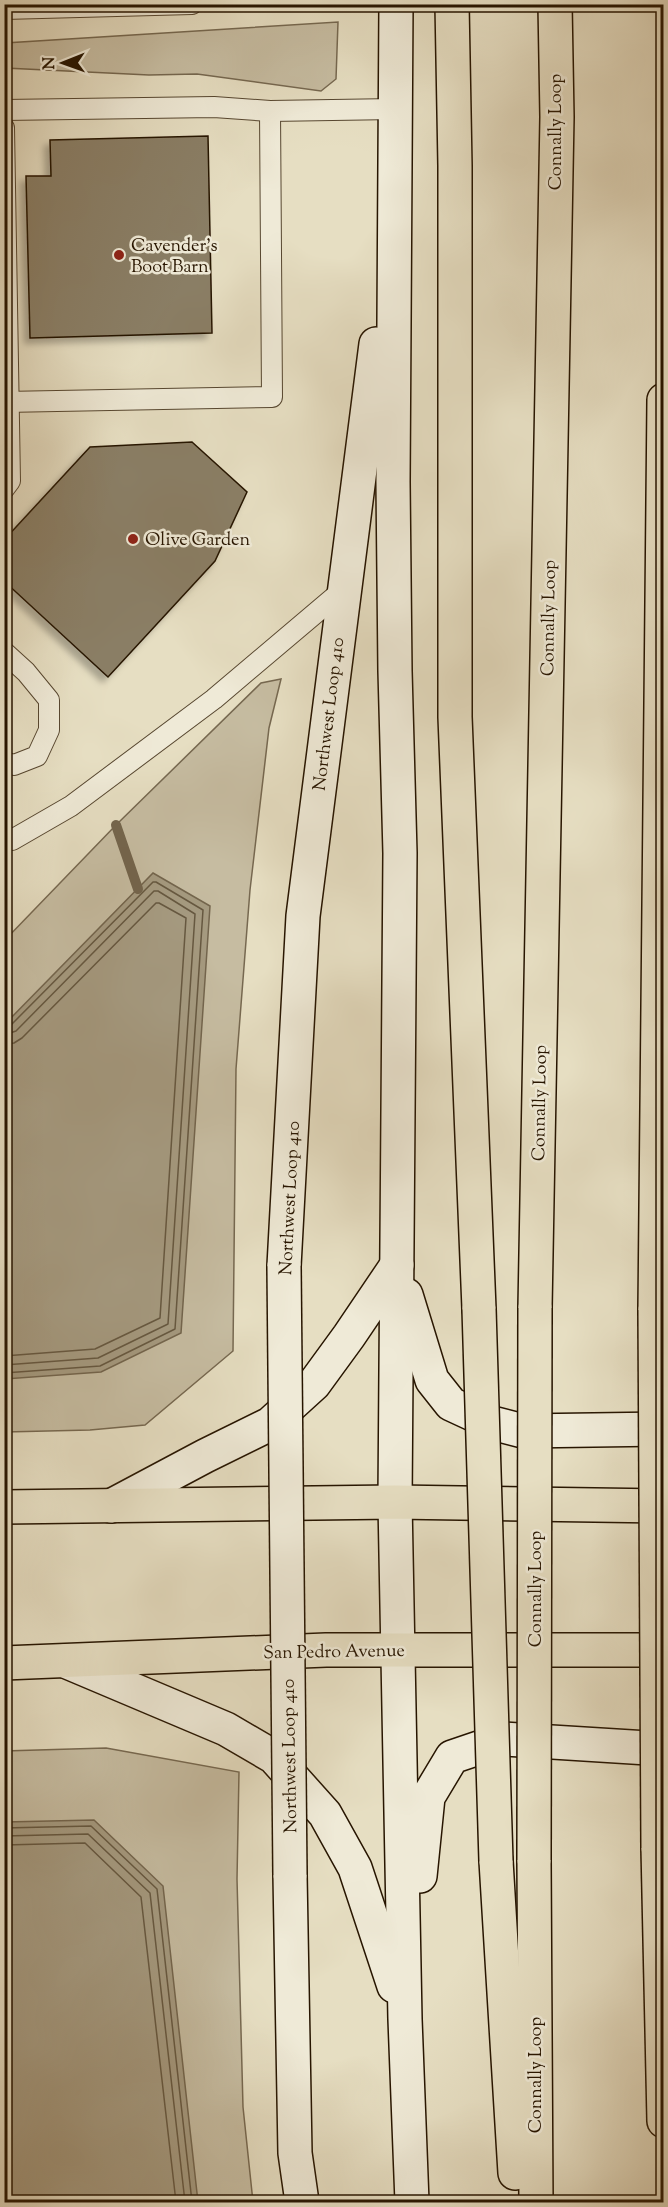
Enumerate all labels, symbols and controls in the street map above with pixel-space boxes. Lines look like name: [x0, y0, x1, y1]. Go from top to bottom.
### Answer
north arrow: [33, 33, 93, 93]
text: N: [39, 56, 62, 70]
street label: Connally Loop: [544, 74, 570, 190]
place label: Cavender's Boot Barn: [131, 234, 217, 281]
marker: Cavender's Boot Barn: [112, 248, 126, 262]
place label: Olive Garden: [145, 528, 250, 554]
marker: Olive Garden: [126, 532, 140, 546]
street label: Connally Loop: [536, 560, 564, 676]
street label: Northwest Loop 410: [308, 636, 352, 792]
street label: Connally Loop: [527, 1045, 555, 1161]
street label: Northwest Loop 410: [274, 1120, 308, 1276]
street label: Connally Loop: [524, 1531, 550, 1647]
street label: San Pedro Avenue: [263, 1639, 405, 1667]
street label: Northwest Loop 410: [277, 1679, 305, 1833]
street label: Connally Loop: [524, 2017, 550, 2133]

